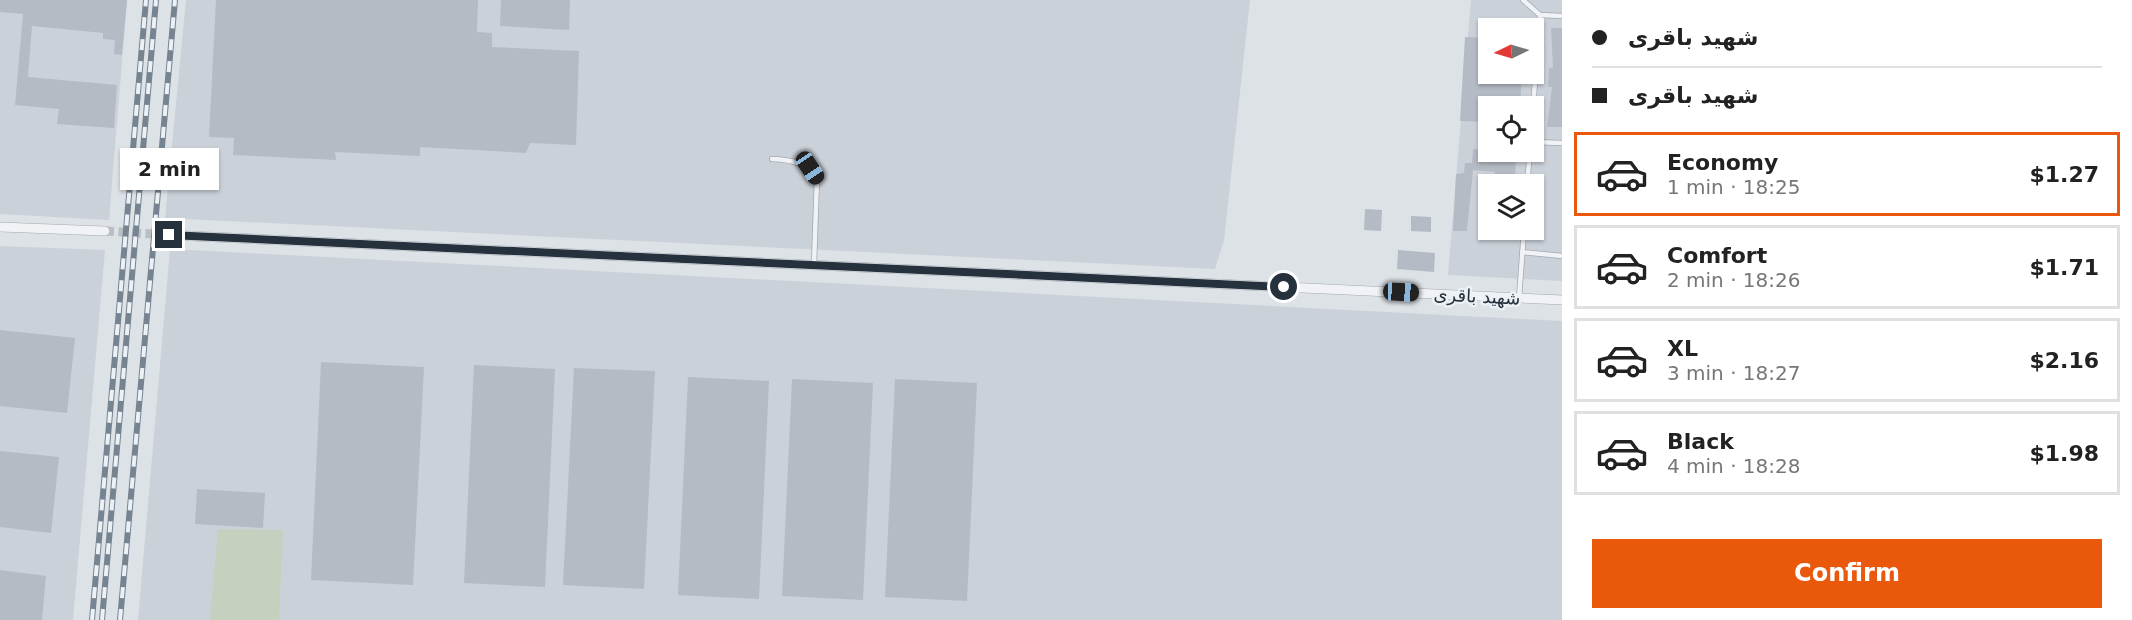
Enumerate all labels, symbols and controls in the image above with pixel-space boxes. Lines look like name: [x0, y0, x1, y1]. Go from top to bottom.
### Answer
north arrow: [1478, 18, 1544, 84]
map controls: [1478, 18, 1544, 240]
text: شهید باقری: [1628, 25, 1758, 50]
text: شهید باقری: [1628, 83, 1758, 108]
button: locate: [1478, 96, 1544, 162]
icon: car: [1595, 147, 1649, 201]
callout: 2 min: [120, 148, 219, 190]
car: [792, 148, 828, 188]
text: Economy: [1667, 150, 1778, 175]
text: 2 min: [138, 157, 201, 181]
text: $1.27: [2029, 162, 2099, 187]
button: layers: [1478, 174, 1544, 240]
text: 1 min · 18:25: [1667, 175, 1801, 199]
route end: [155, 221, 182, 248]
icon: car: [1595, 240, 1649, 294]
text: Comfort: [1667, 243, 1767, 268]
text: $1.71: [2029, 255, 2099, 280]
text: 2 min · 18:26: [1667, 268, 1801, 292]
route start: [1270, 273, 1297, 300]
car: [1383, 282, 1419, 302]
street label: شهید باقری: [1433, 283, 1521, 310]
icon: car: [1595, 333, 1649, 387]
text: XL: [1667, 336, 1698, 361]
text: $2.16: [2029, 348, 2099, 373]
text: 3 min · 18:27: [1667, 361, 1801, 385]
icon: car: [1595, 426, 1649, 480]
text: Black: [1667, 429, 1734, 454]
text: $1.98: [2029, 441, 2099, 466]
text: 4 min · 18:28: [1667, 454, 1801, 478]
button: Confirm: [1592, 539, 2102, 608]

